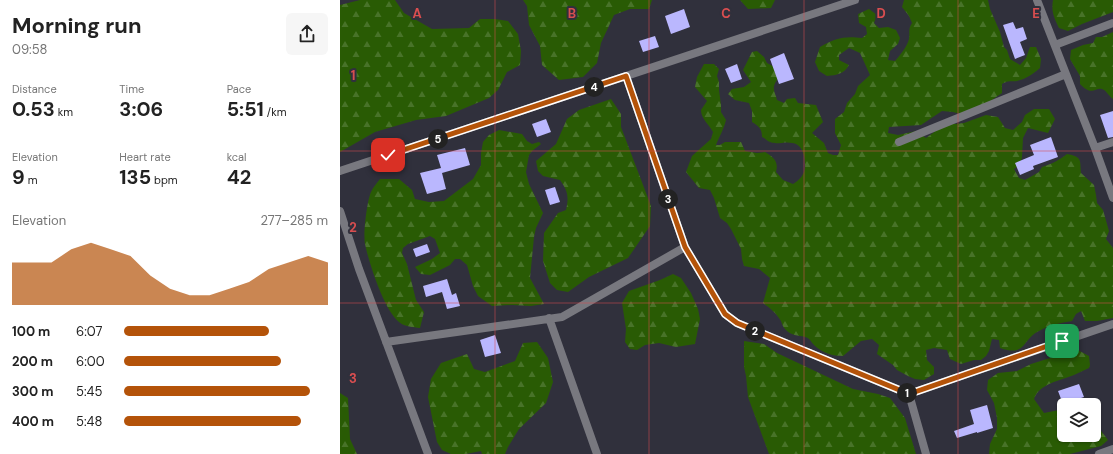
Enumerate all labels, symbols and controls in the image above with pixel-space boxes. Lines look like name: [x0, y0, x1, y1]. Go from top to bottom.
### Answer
text: A: [412, 5, 422, 22]
text: B: [568, 5, 576, 22]
text: C: [721, 5, 731, 22]
text: D: [876, 5, 886, 22]
text: E: [1032, 5, 1040, 22]
text: Morning run: [12, 11, 142, 40]
button: share: [286, 13, 328, 55]
text: 09:58: [12, 41, 48, 58]
text: 1: [351, 67, 355, 84]
pin: 4: [584, 77, 604, 97]
text: 4: [590, 80, 598, 94]
text: Distance: [12, 82, 57, 96]
text: Time: [119, 82, 144, 96]
text: Pace: [227, 82, 251, 96]
text: 0.53: [12, 96, 55, 122]
text: 3:06: [119, 96, 163, 122]
text: 5:51: [227, 96, 264, 122]
text: km: [55, 105, 73, 119]
text: /km: [264, 105, 287, 119]
pin: 5: [428, 129, 448, 149]
text: 5: [435, 132, 441, 146]
pin: [371, 138, 405, 172]
icon: check: [377, 144, 399, 166]
text: Elevation: [12, 150, 58, 164]
text: Heart rate: [119, 150, 171, 164]
text: kcal: [227, 150, 247, 164]
text: 9: [12, 164, 25, 190]
text: 135: [119, 164, 151, 190]
text: 42: [227, 164, 251, 190]
text: m: [25, 173, 37, 187]
text: bpm: [151, 173, 178, 187]
pin: 3: [658, 189, 678, 209]
text: 3: [665, 192, 671, 206]
text: Elevation: [12, 212, 66, 229]
text: 277–285 m: [260, 212, 328, 229]
text: 2: [349, 219, 357, 236]
pin: 2: [745, 321, 765, 341]
text: 100 m: [12, 323, 50, 340]
text: 6:07: [76, 323, 102, 340]
text: 2: [752, 324, 758, 338]
pin: [1045, 324, 1079, 358]
icon: arrive: [1051, 330, 1073, 352]
text: 200 m: [12, 353, 53, 370]
text: 6:00: [76, 353, 105, 370]
text: 3: [349, 370, 357, 387]
text: 300 m: [12, 383, 53, 400]
text: 5:45: [76, 383, 102, 400]
pin: 1: [897, 383, 917, 403]
text: 1: [905, 386, 909, 400]
map controls: [1057, 398, 1101, 442]
button: layers: [1057, 398, 1101, 442]
text: 400 m: [12, 413, 54, 430]
text: 5:48: [76, 413, 102, 430]

